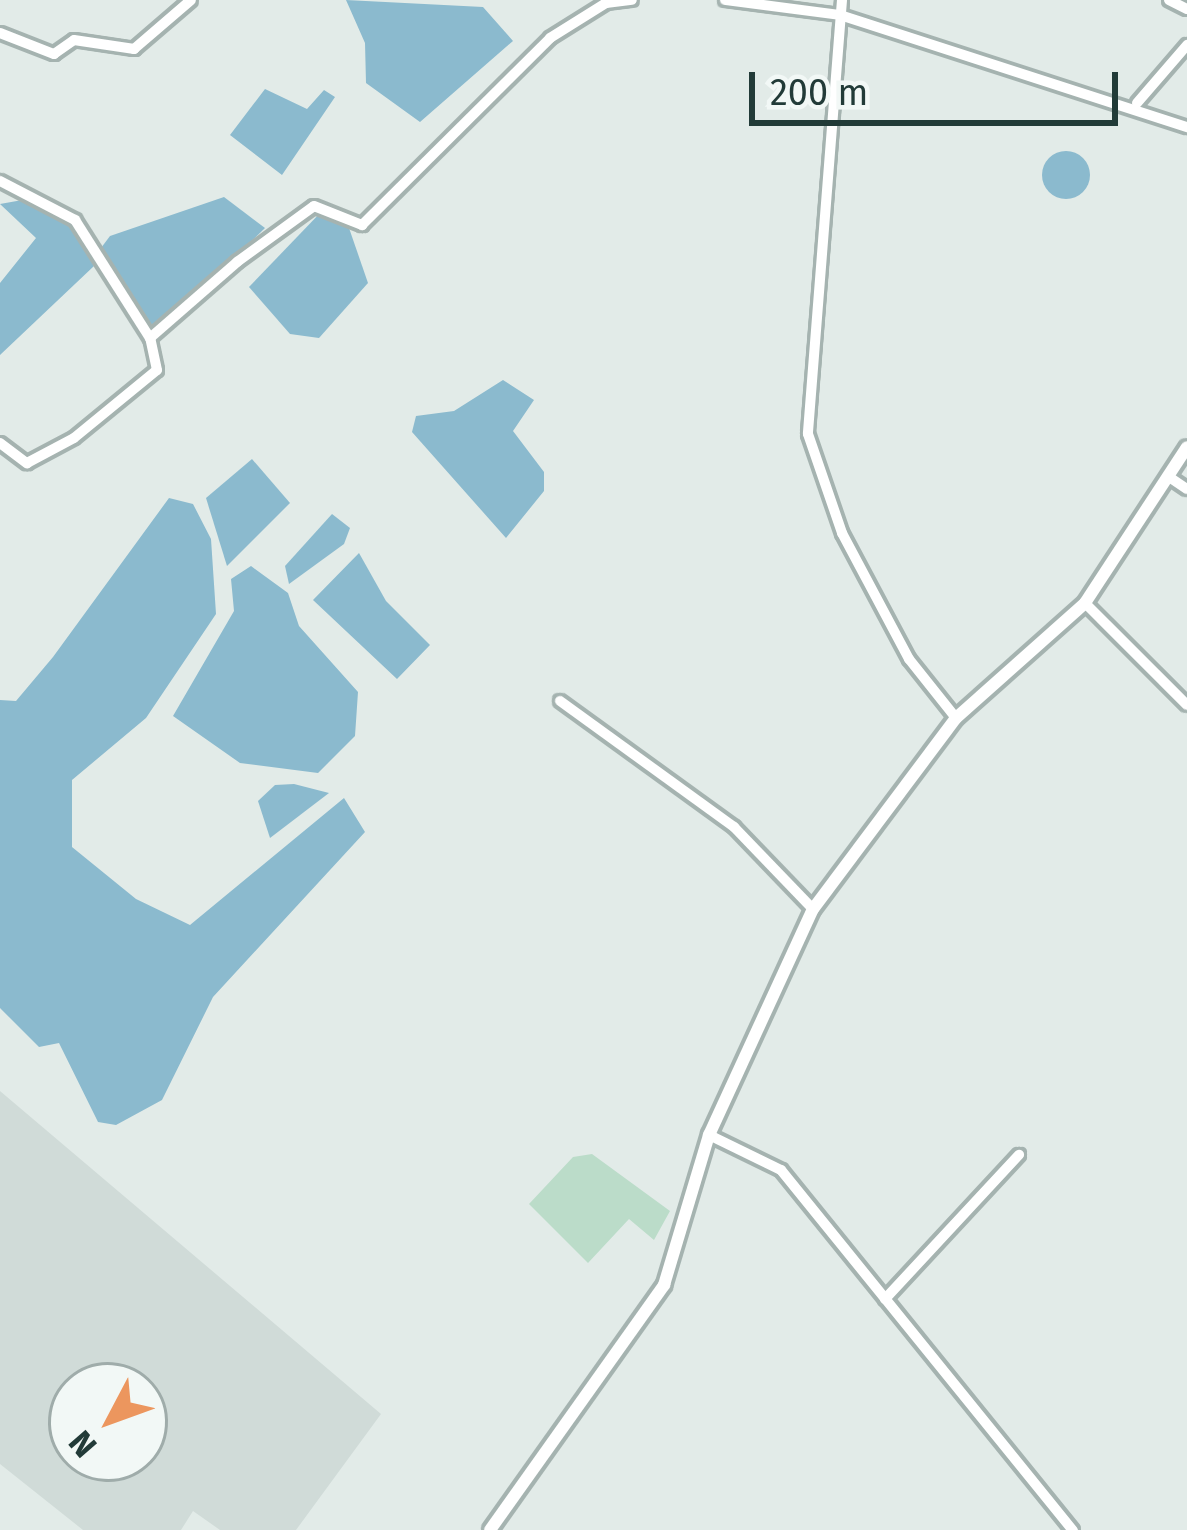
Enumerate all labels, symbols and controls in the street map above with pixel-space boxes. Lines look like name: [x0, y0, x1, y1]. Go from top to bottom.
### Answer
scale bar: [755, 48, 1124, 122]
text: 200 m: [770, 71, 868, 115]
north arrow: [48, 1362, 168, 1482]
text: N: [61, 1422, 105, 1465]

